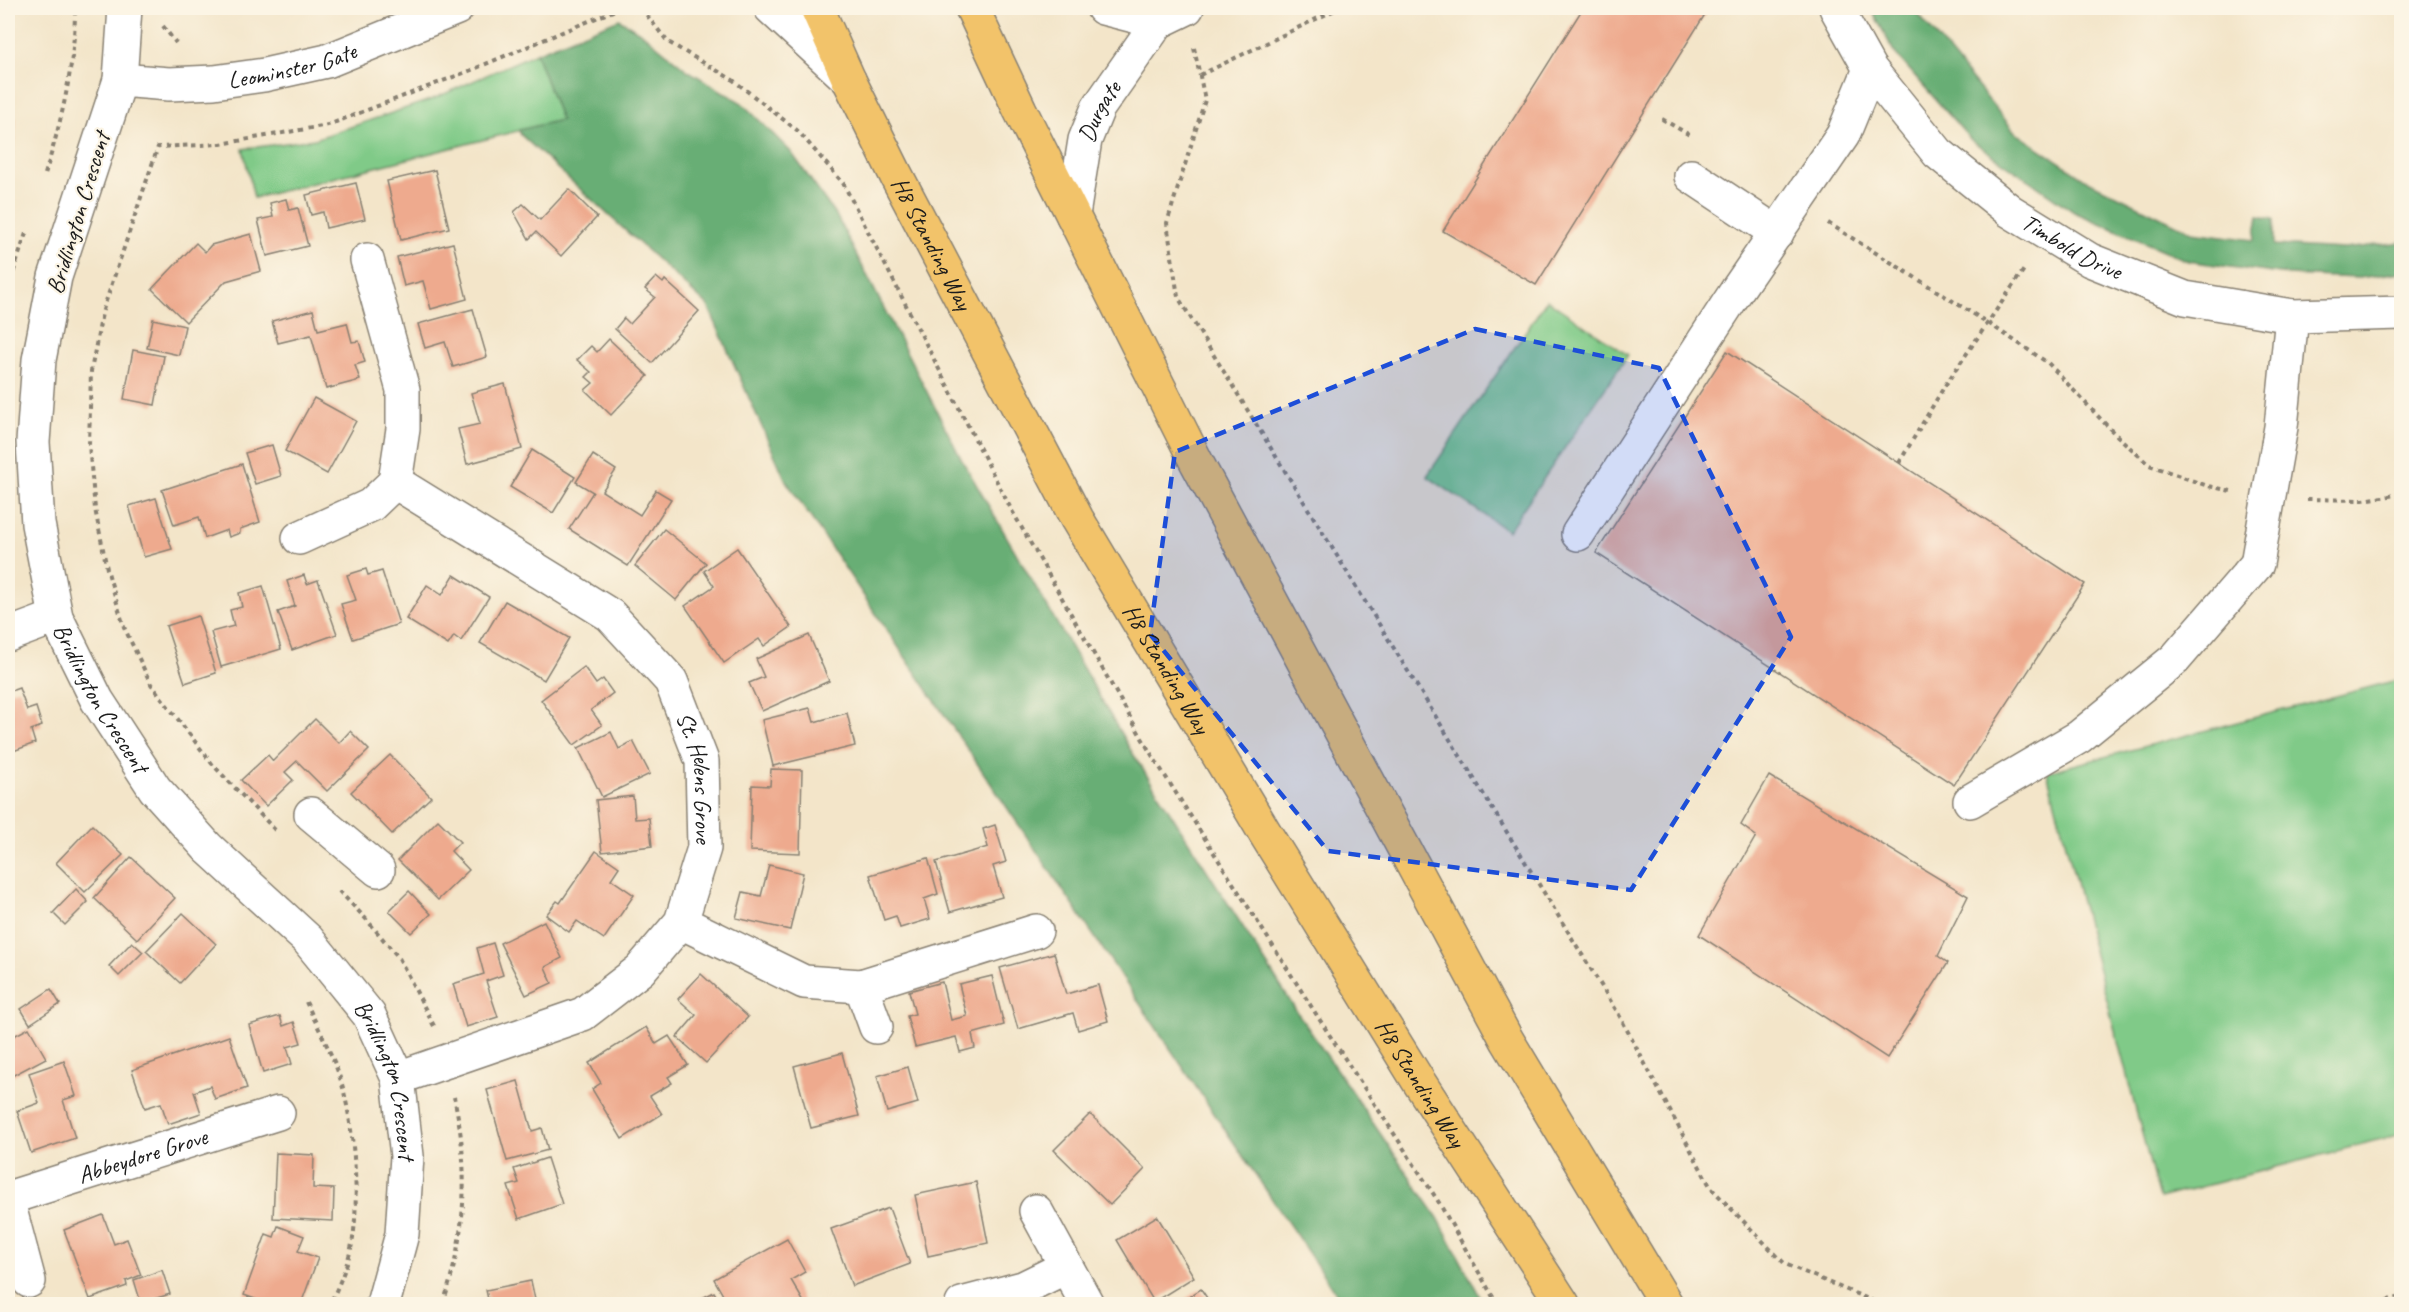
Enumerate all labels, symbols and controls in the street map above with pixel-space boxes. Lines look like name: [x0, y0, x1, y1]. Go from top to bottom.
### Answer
street label: Leominster Gate: [226, 35, 363, 95]
street label: Durgate: [1071, 73, 1129, 146]
street label: Bridlington Crescent: [39, 126, 118, 297]
street label: H8 Standing Way: [885, 172, 980, 317]
street label: Timbold Drive: [2016, 207, 2128, 287]
street label: H8 Standing Way: [1116, 598, 1218, 741]
street label: Bridlington Crescent: [47, 619, 157, 781]
street label: St. Helens Grove: [669, 708, 719, 846]
street label: Bridlington Crescent: [348, 993, 423, 1165]
street label: H8 Standing Way: [1369, 1014, 1473, 1154]
street label: Abbeydore Grove: [74, 1121, 213, 1190]

